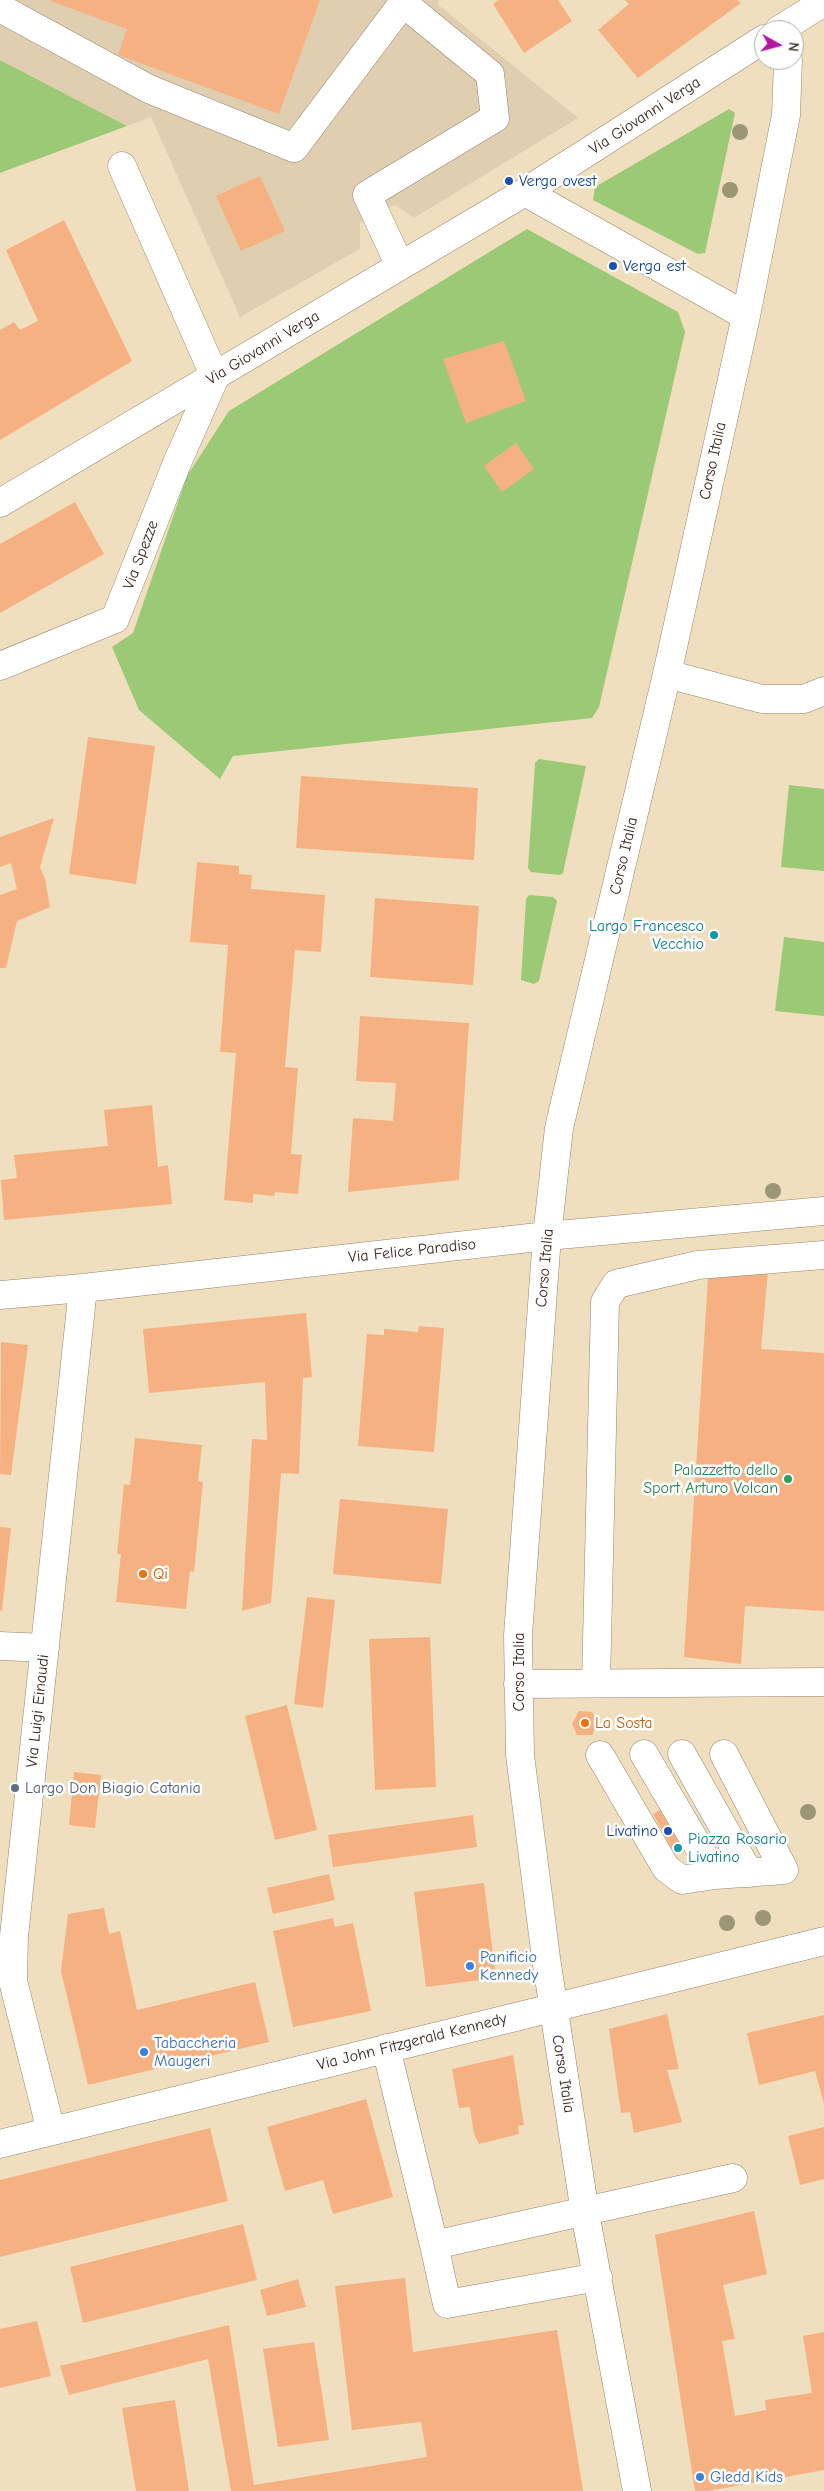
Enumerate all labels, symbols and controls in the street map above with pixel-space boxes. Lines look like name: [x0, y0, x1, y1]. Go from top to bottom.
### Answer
north arrow: [754, 20, 804, 70]
text: N: [784, 41, 802, 52]
street label: Via Giovanni Verga: [586, 73, 704, 159]
place label: Verga ovest: [519, 171, 596, 191]
marker: Verga ovest: [503, 175, 515, 187]
place label: Verga est: [623, 256, 686, 276]
marker: Verga est: [607, 260, 619, 272]
street label: Via Giovanni Verga: [203, 307, 323, 389]
street label: Corso Italia: [695, 420, 731, 502]
street label: Via Spezze: [119, 518, 163, 592]
street label: Corso Italia: [606, 815, 642, 897]
place label: Largo Francesco Vecchio: [589, 916, 704, 954]
marker: Largo Francesco Vecchio: [708, 929, 720, 941]
street label: Corso Italia: [532, 1228, 558, 1308]
street label: Via Felice Paradiso: [347, 1235, 477, 1267]
place label: Palazzetto dello Sport Arturo Volcan: [643, 1460, 778, 1498]
marker: Palazzetto dello Sport Arturo Volcan: [782, 1473, 794, 1485]
place label: Qi: [153, 1564, 168, 1584]
marker: Qi: [137, 1568, 149, 1580]
street label: Corso Italia: [509, 1632, 529, 1712]
street label: Via Luigi Einaudi: [23, 1654, 53, 1768]
place label: La Sosta: [595, 1713, 653, 1733]
marker: La Sosta: [579, 1717, 591, 1729]
place label: Largo Don Biagio Catania: [25, 1778, 201, 1798]
marker: Largo Don Biagio Catania: [9, 1782, 21, 1794]
place label: Livatino: [606, 1821, 658, 1841]
marker: Livatino: [662, 1825, 674, 1837]
place label: Piazza Rosario Livatino: [688, 1829, 787, 1867]
marker: Piazza Rosario Livatino: [672, 1842, 684, 1854]
place label: Panificio Kennedy: [480, 1947, 538, 1985]
marker: Panificio Kennedy: [464, 1960, 476, 1972]
street label: Via John Fitzgerald Kennedy: [315, 2009, 509, 2075]
place label: Tabaccheria Maugeri: [154, 2033, 236, 2071]
street label: Corso Italia: [547, 2033, 579, 2115]
marker: Tabaccheria Maugeri: [138, 2046, 150, 2058]
place label: Gledd Kids: [710, 2467, 783, 2487]
marker: Gledd Kids: [694, 2471, 706, 2483]

